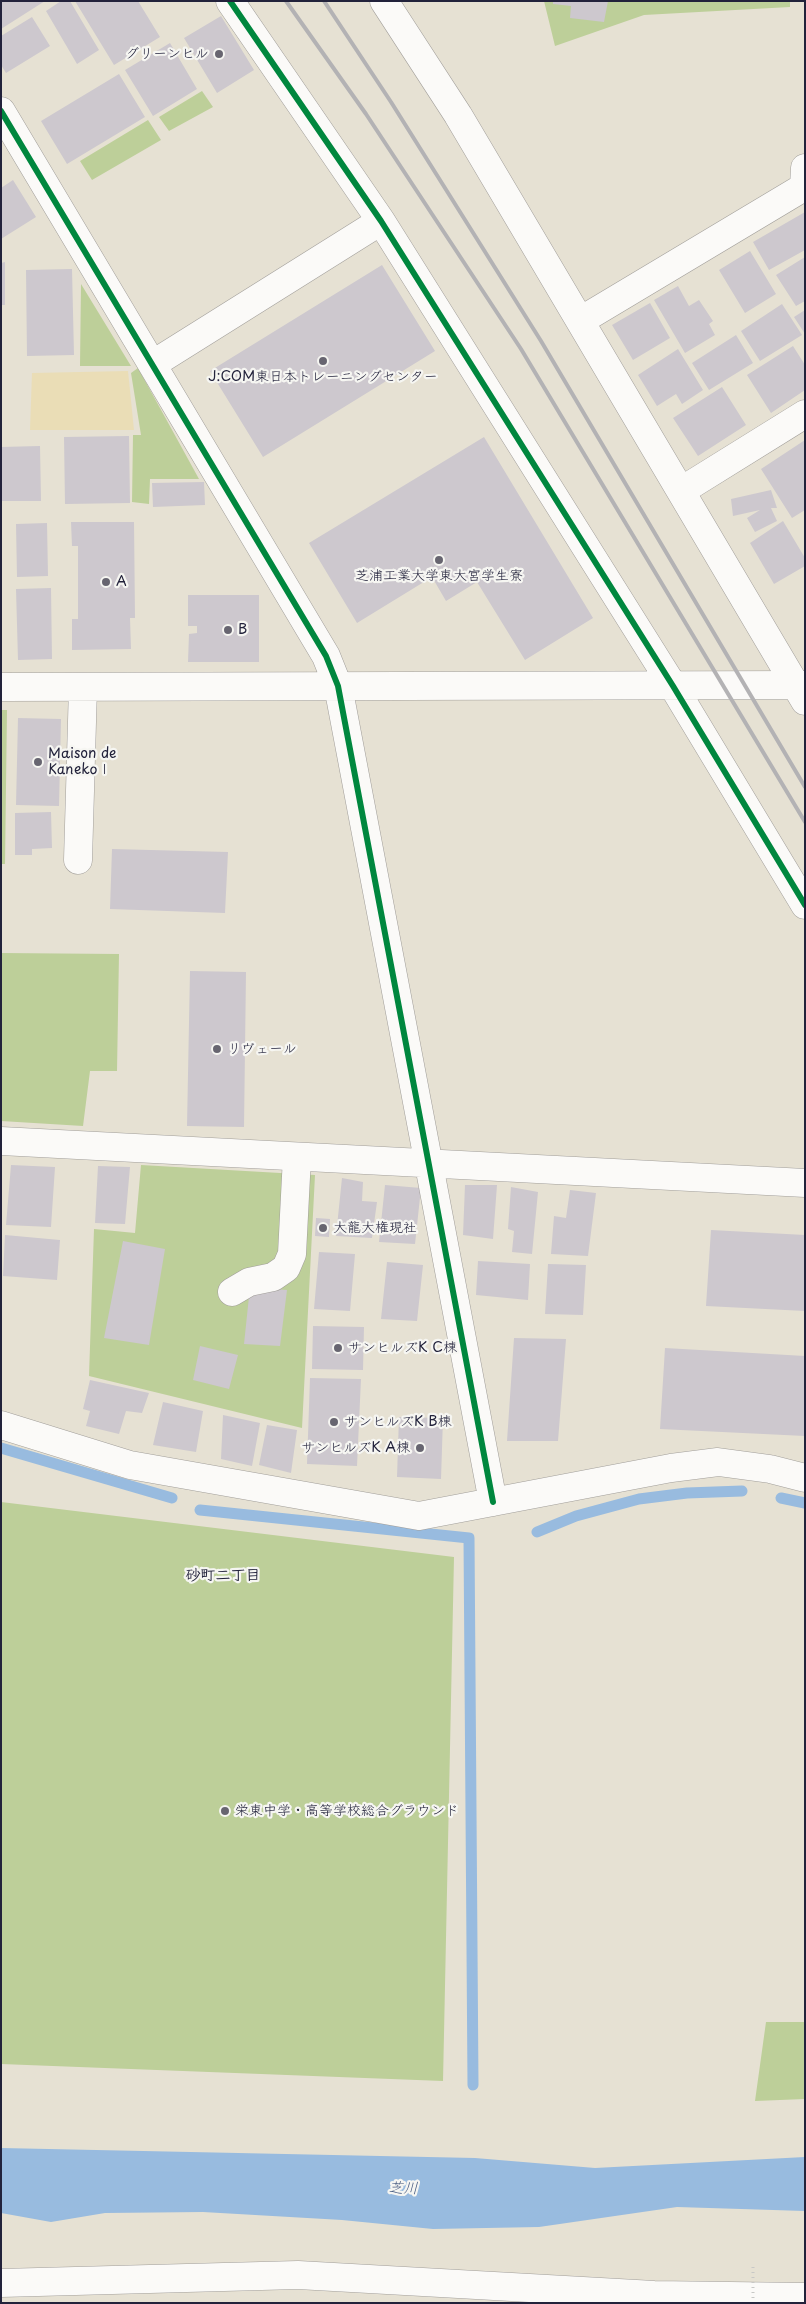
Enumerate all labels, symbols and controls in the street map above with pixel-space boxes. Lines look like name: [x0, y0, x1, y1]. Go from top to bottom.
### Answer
place label: グリーンヒル: [125, 46, 209, 62]
marker: グリーンヒル: [213, 48, 225, 60]
marker: J:COM東日本トレーニングセンター: [317, 355, 329, 367]
place label: J:COM東日本トレーニングセンター: [208, 369, 438, 385]
marker: 芝浦工業大学東大宮学生寮: [433, 554, 445, 566]
place label: 芝浦工業大学東大宮学生寮: [355, 568, 523, 584]
place label: A: [116, 574, 127, 590]
marker: A: [100, 576, 112, 588]
place label: B: [238, 622, 247, 638]
marker: B: [222, 624, 234, 636]
place label: Maison de KanekoⅠ: [48, 746, 117, 779]
marker: Maison de KanekoⅠ: [32, 756, 44, 768]
place label: リヴェール: [227, 1041, 297, 1057]
marker: リヴェール: [211, 1043, 223, 1055]
place label: 大龍大権現社: [333, 1220, 417, 1236]
marker: 大龍大権現社: [317, 1222, 329, 1234]
place label: サンヒルズK C棟: [348, 1340, 457, 1356]
marker: サンヒルズK C棟: [332, 1342, 344, 1354]
place label: サンヒルズK B棟: [344, 1414, 451, 1430]
marker: サンヒルズK B棟: [328, 1416, 340, 1428]
place label: サンヒルズK A棟: [301, 1440, 410, 1456]
marker: サンヒルズK A棟: [414, 1442, 426, 1454]
district label: 砂町二丁目: [186, 1567, 260, 1585]
place label: 栄東中学・高等学校総合グラウンド: [235, 1803, 459, 1819]
marker: 栄東中学・高等学校総合グラウンド: [219, 1805, 231, 1817]
water label: 芝川: [388, 2180, 418, 2198]

